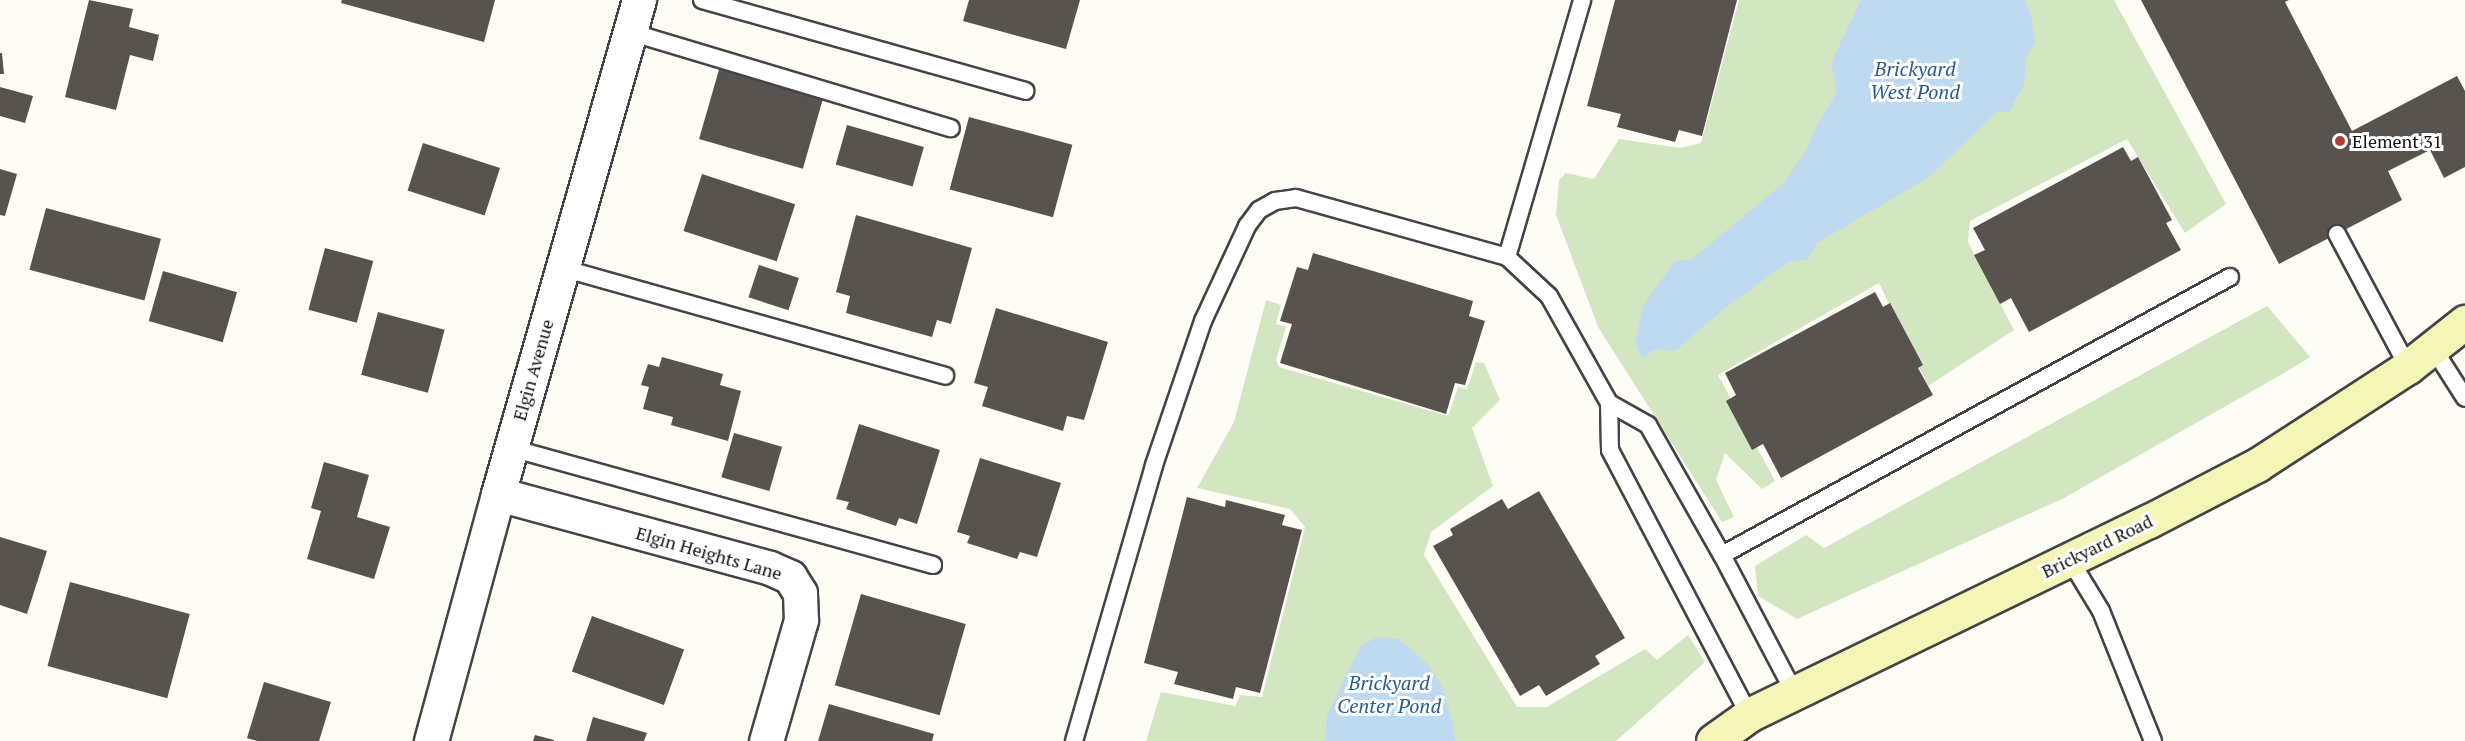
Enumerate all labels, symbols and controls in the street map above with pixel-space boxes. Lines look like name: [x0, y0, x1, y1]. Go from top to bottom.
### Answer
water label: Brickyard West Pond: [1870, 56, 1960, 103]
place label: Element 31: [2352, 130, 2442, 152]
marker: Element 31: [2333, 134, 2347, 148]
street label: Elgin Avenue: [508, 317, 558, 423]
street label: Brickyard Road: [2038, 510, 2156, 582]
street label: Elgin Heights Lane: [633, 522, 785, 584]
water label: Brickyard Center Pond: [1337, 671, 1441, 718]

